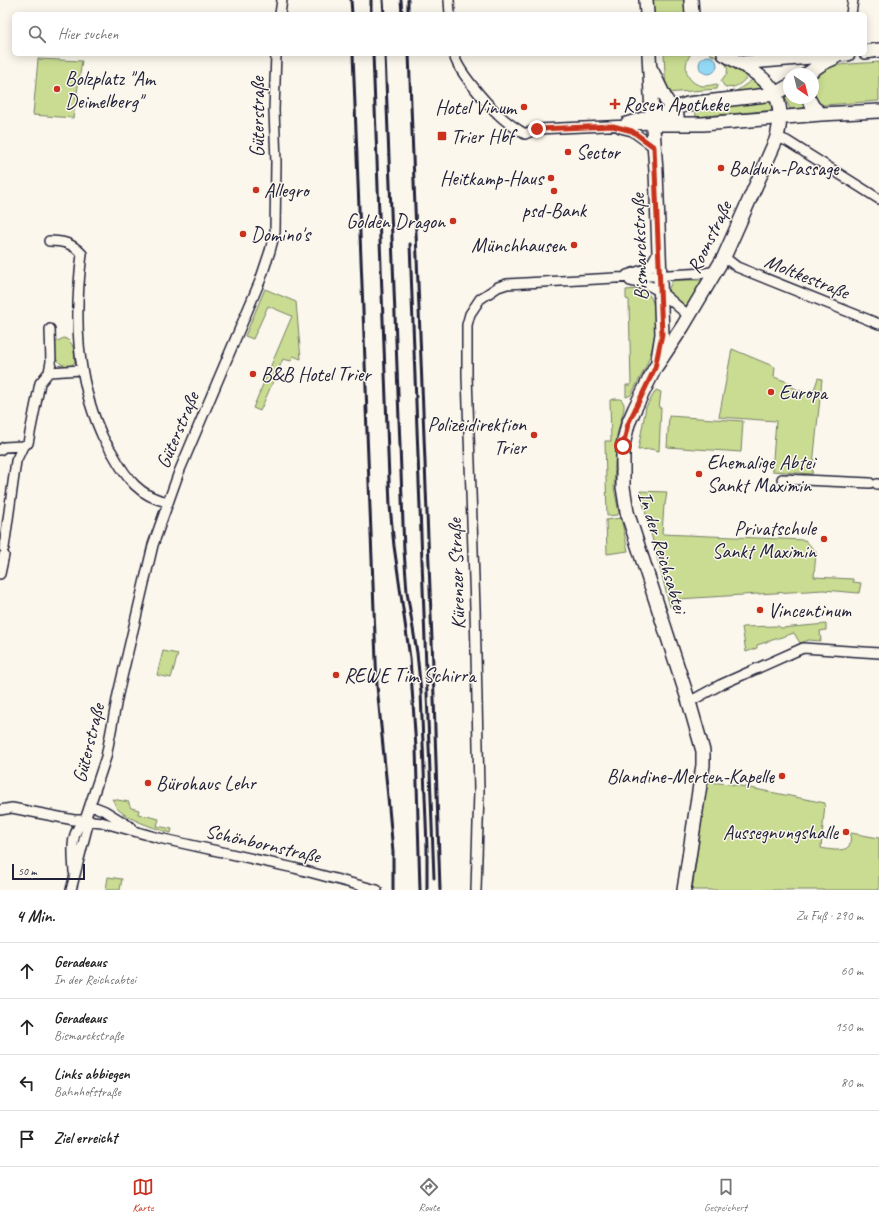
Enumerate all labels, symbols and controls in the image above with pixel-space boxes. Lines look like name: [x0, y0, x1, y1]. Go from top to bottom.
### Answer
search box: [12, 12, 867, 56]
icon: search: [26, 23, 48, 45]
text: Hier suchen: [58, 25, 118, 44]
place label: Bolzplatz "Am Deimelberg": [65, 66, 157, 114]
north arrow: [783, 68, 819, 104]
street label: Güterstraße: [245, 75, 270, 157]
marker: Bolzplatz "Am Deimelberg": [52, 84, 62, 94]
place label: Rosen Apotheke: [623, 92, 730, 117]
place label: Hotel Vinum: [435, 95, 518, 120]
marker: Rosen Apotheke: [610, 99, 620, 109]
marker: Hotel Vinum: [519, 102, 529, 112]
route end: [528, 120, 546, 138]
place label: Trier Hbf: [451, 124, 518, 149]
marker: Trier Hbf: [436, 130, 448, 142]
place label: Sector: [576, 140, 622, 165]
marker: Sector: [563, 147, 573, 157]
place label: Balduin-Passage: [729, 156, 840, 181]
marker: Balduin-Passage: [716, 163, 726, 173]
place label: Heitkamp-Haus: [440, 166, 545, 191]
marker: Heitkamp-Haus: [546, 173, 556, 183]
place label: Allegro: [264, 178, 311, 203]
marker: Allegro: [251, 185, 261, 195]
marker: psd-Bank: [549, 186, 559, 196]
street label: Bismarckstraße: [625, 192, 654, 301]
street label: Roonstraße: [681, 196, 738, 277]
place label: psd-Bank: [522, 198, 588, 223]
place label: Golden Dragon: [346, 209, 446, 234]
marker: Golden Dragon: [448, 216, 458, 226]
place label: Domino's: [251, 222, 312, 247]
marker: Domino's: [238, 229, 248, 239]
place label: Münchhausen: [471, 233, 567, 258]
marker: Münchhausen: [569, 240, 579, 250]
street label: Moltkestraße: [761, 248, 854, 305]
place label: B&B Hotel Trier: [261, 362, 372, 387]
marker: B&B Hotel Trier: [248, 369, 258, 379]
place label: Europa: [779, 380, 829, 405]
street label: Güterstraße: [150, 387, 205, 472]
marker: Europa: [766, 387, 776, 397]
place label: Polizeidirektion Trier: [428, 412, 528, 460]
marker: Polizeidirektion Trier: [529, 430, 539, 440]
route start: [614, 437, 632, 455]
place label: Ehemalige Abtei Sankt Maximin: [707, 450, 817, 498]
marker: Ehemalige Abtei Sankt Maximin: [694, 469, 704, 479]
street label: In der Reichsabtei: [632, 488, 694, 618]
place label: Privatschule Sankt Maximin: [712, 516, 817, 564]
street label: Kürenzer Straße: [442, 517, 471, 630]
marker: Privatschule Sankt Maximin: [819, 534, 829, 544]
place label: Vincentinum: [768, 598, 852, 623]
marker: Vincentinum: [755, 605, 765, 615]
place label: REWE Tim Schirra: [344, 663, 477, 688]
marker: REWE Tim Schirra: [331, 670, 341, 680]
street label: Güterstraße: [67, 700, 111, 785]
place label: Blandine-Merten-Kapelle: [607, 764, 775, 789]
place label: Bürohaus Lehr: [156, 771, 258, 796]
marker: Blandine-Merten-Kapelle: [777, 771, 787, 781]
marker: Bürohaus Lehr: [143, 778, 153, 788]
street label: Schönbornstraße: [203, 818, 324, 869]
place label: Aussegnungshalle: [723, 820, 839, 845]
marker: Aussegnungshalle: [841, 827, 851, 837]
scale bar: [12, 862, 85, 881]
text: 50 m: [18, 864, 37, 878]
text: 4 Min.: [16, 906, 55, 927]
text: Zu Fuß · 290 m: [796, 908, 863, 924]
text: Geradeaus: [54, 953, 107, 972]
icon: ahead: [16, 960, 38, 982]
text: 60 m: [841, 963, 863, 979]
text: In der Reichsabtei: [54, 972, 136, 988]
text: Geradeaus: [54, 1009, 107, 1028]
icon: ahead: [16, 1016, 38, 1038]
text: 150 m: [835, 1019, 863, 1035]
text: Bismarckstraße: [54, 1028, 123, 1044]
text: Links abbiegen: [54, 1065, 130, 1084]
icon: left: [16, 1072, 38, 1094]
text: 80 m: [841, 1075, 863, 1091]
text: Bahnhofstraße: [54, 1084, 121, 1100]
icon: arrive: [16, 1128, 38, 1150]
text: Ziel erreicht: [54, 1129, 117, 1148]
tab: Karte: [132, 1176, 154, 1214]
tab: Route: [418, 1176, 440, 1214]
tab: Gespeichert: [704, 1176, 747, 1214]

